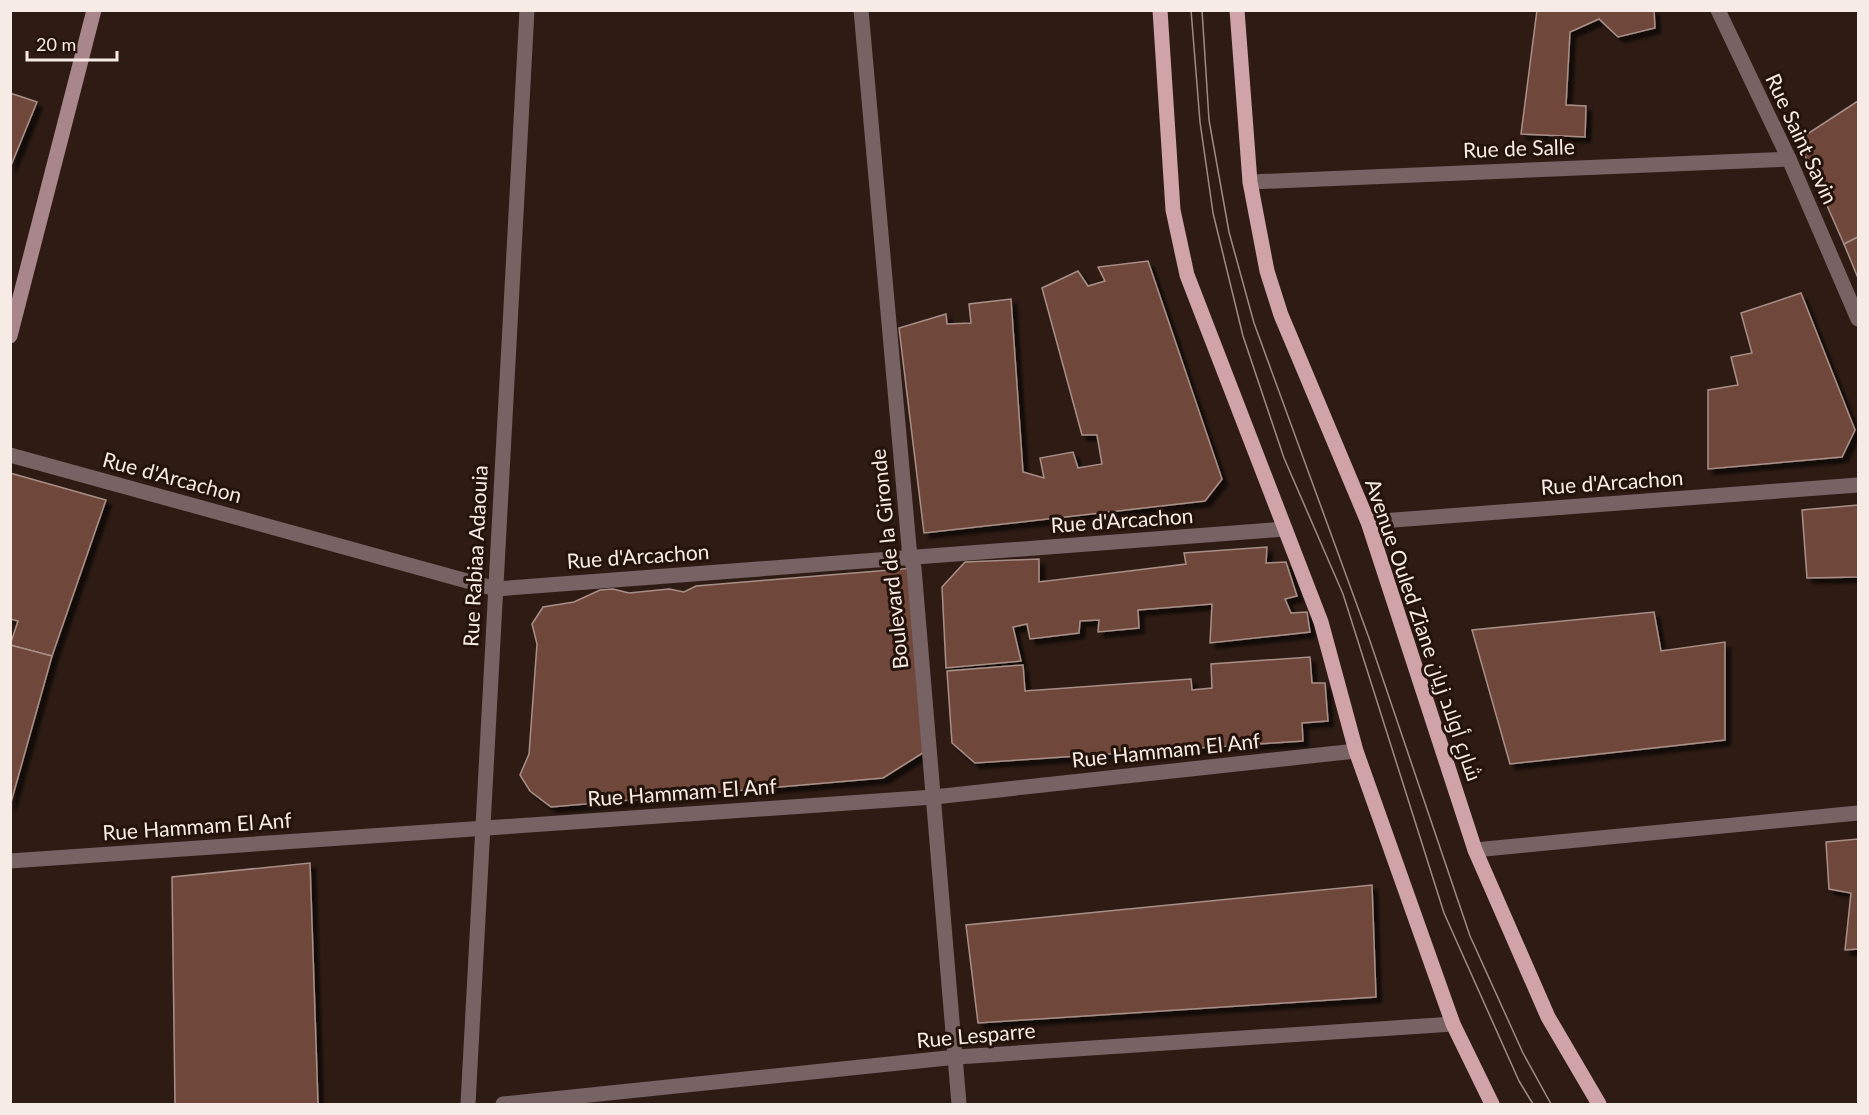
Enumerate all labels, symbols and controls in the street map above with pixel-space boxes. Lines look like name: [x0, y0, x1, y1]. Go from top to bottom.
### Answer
scale bar: [27, 24, 117, 62]
text: 20 m: [36, 33, 76, 55]
street label: Rue Saint Savin: [1761, 69, 1844, 208]
street label: Rue de Salle: [1463, 133, 1575, 162]
street label: Rue d'Arcachon: [100, 446, 245, 507]
street label: Boulevard de la Gironde: [865, 448, 913, 670]
street label: Rue Rabiaa Adaouia: [457, 464, 492, 647]
street label: Rue d'Arcachon: [1540, 464, 1684, 499]
street label: Avenue Ouled Ziane شارع أولاد زيان: [1358, 475, 1488, 785]
street label: Rue d'Arcachon: [1050, 502, 1194, 537]
street label: Rue d'Arcachon: [566, 538, 710, 573]
street label: Rue Hammam El Anf: [1070, 727, 1262, 772]
street label: Rue Hammam El Anf: [587, 772, 778, 811]
street label: Rue Hammam El Anf: [102, 806, 293, 845]
street label: Rue Lesparre: [915, 1017, 1036, 1052]

